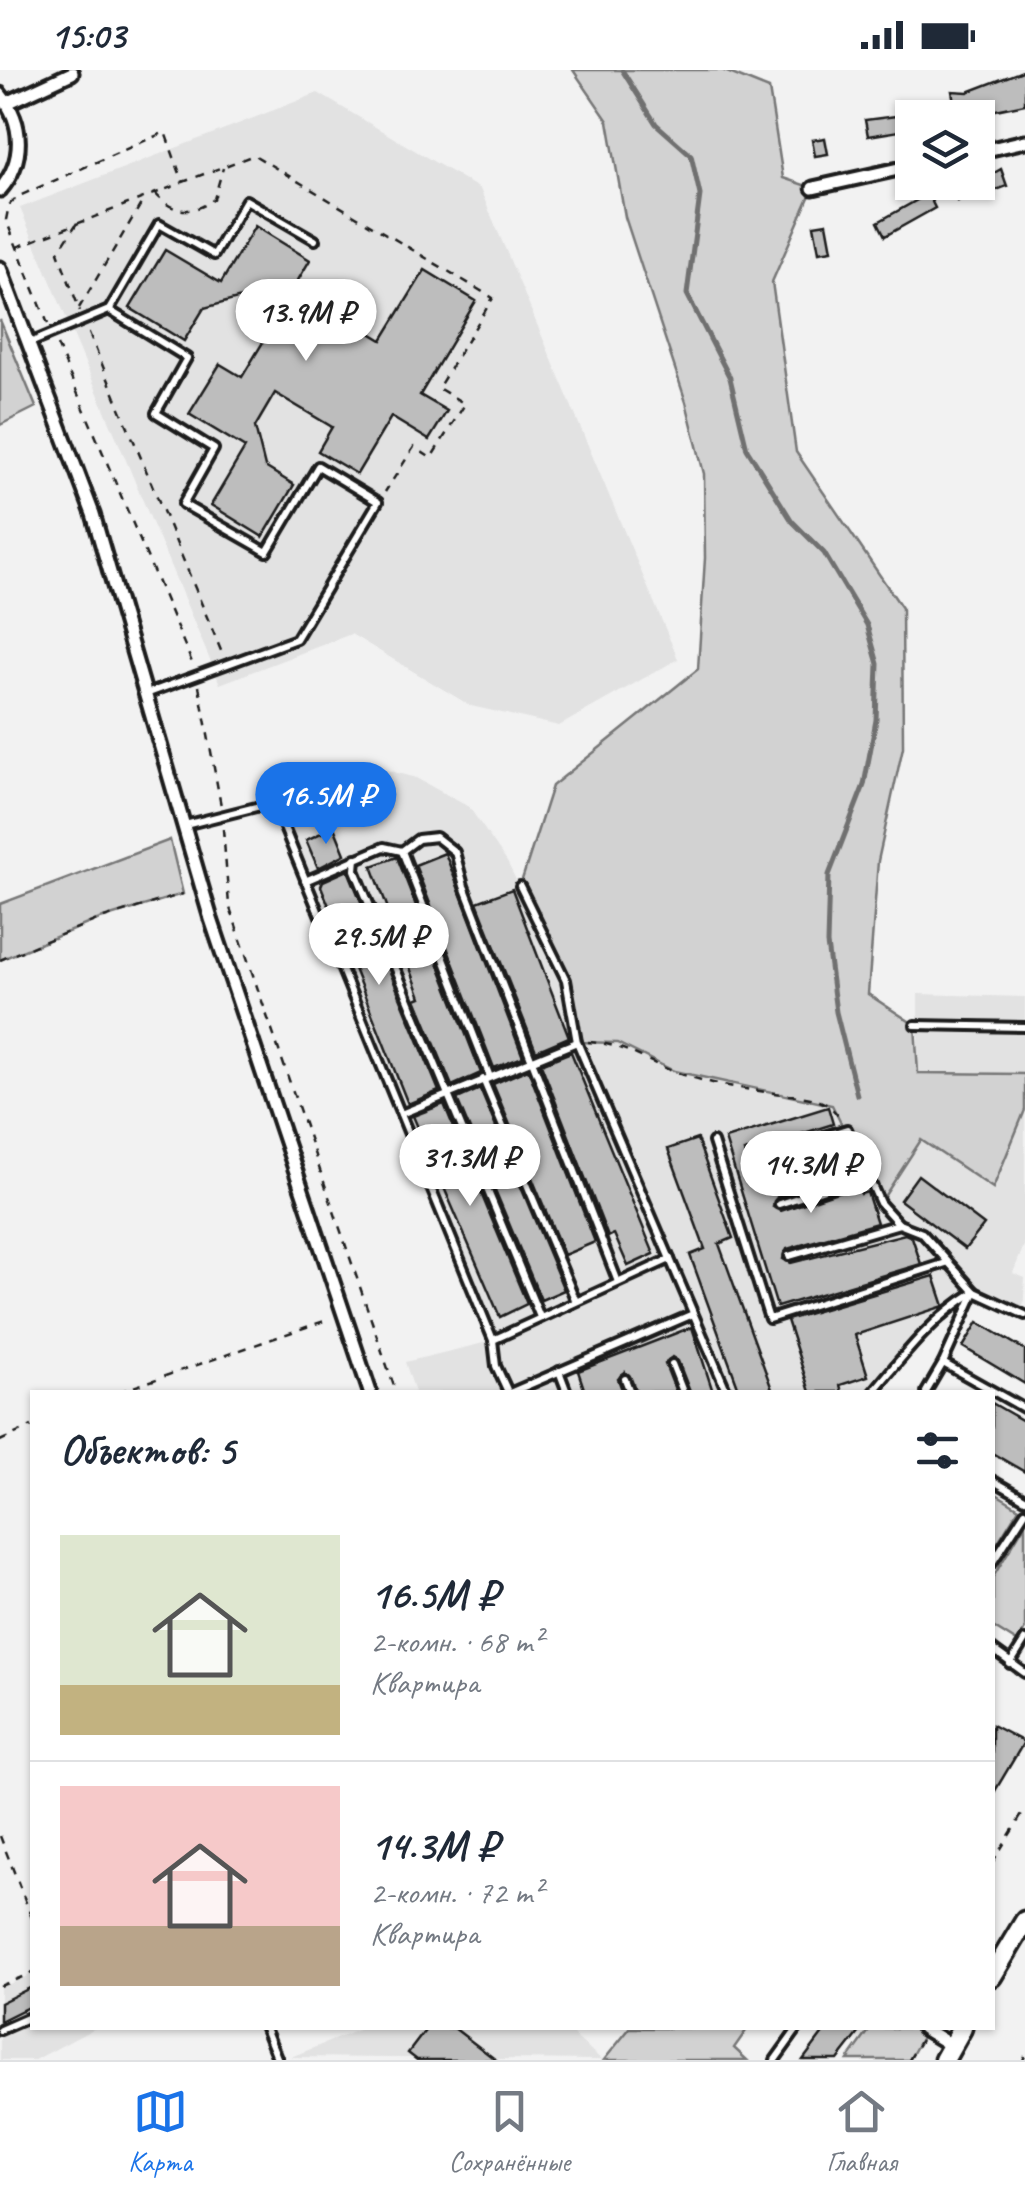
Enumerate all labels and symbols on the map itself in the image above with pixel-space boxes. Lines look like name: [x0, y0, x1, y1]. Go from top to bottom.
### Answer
pin: 13.9M ₽: [214, 279, 398, 364]
pin: 16.5M ₽: [234, 762, 418, 847]
pin: 29.5M ₽: [287, 903, 471, 988]
pin: 31.3M ₽: [378, 1124, 562, 1209]
pin: 14.3M ₽: [719, 1131, 903, 1216]

